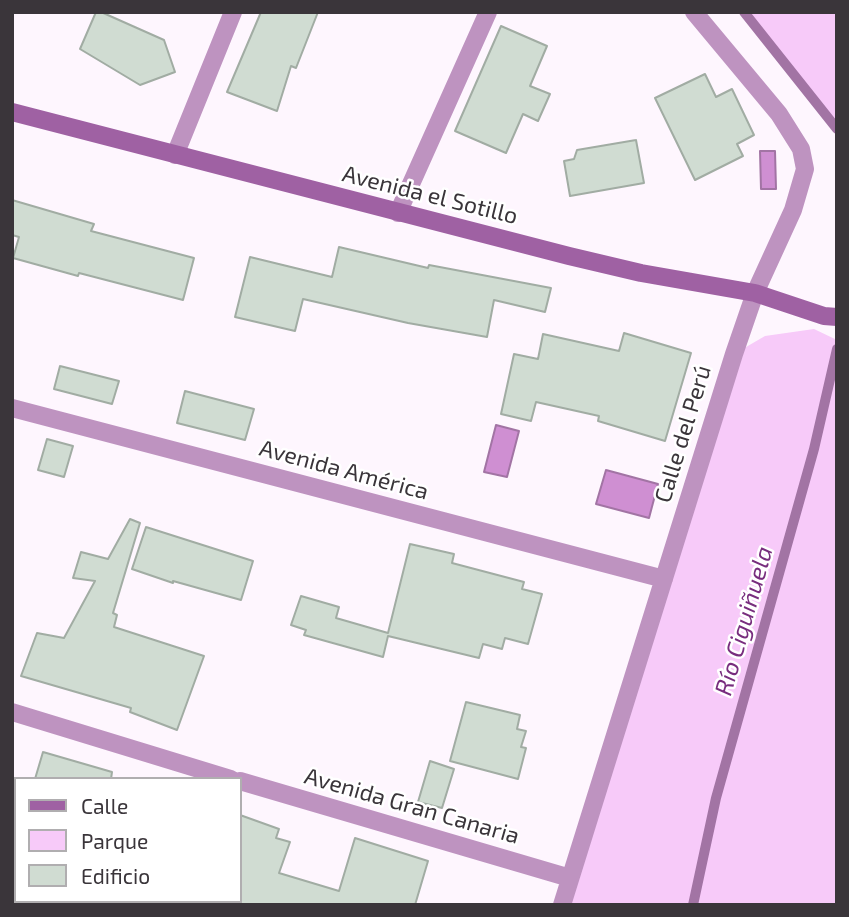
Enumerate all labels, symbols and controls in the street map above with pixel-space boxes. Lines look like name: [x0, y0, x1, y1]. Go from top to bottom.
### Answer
street label: Avenida el Sotillo: [339, 160, 521, 230]
street label: Calle del Perú: [649, 362, 717, 506]
street label: Avenida América: [256, 434, 432, 506]
water label: Río Ciguiñuela: [709, 543, 779, 699]
street label: Avenida Gran Canaria: [301, 762, 523, 850]
legend: [14, 777, 242, 903]
text: Calle: [81, 793, 128, 818]
text: Parque: [81, 828, 148, 853]
text: Edificio: [81, 863, 150, 888]

